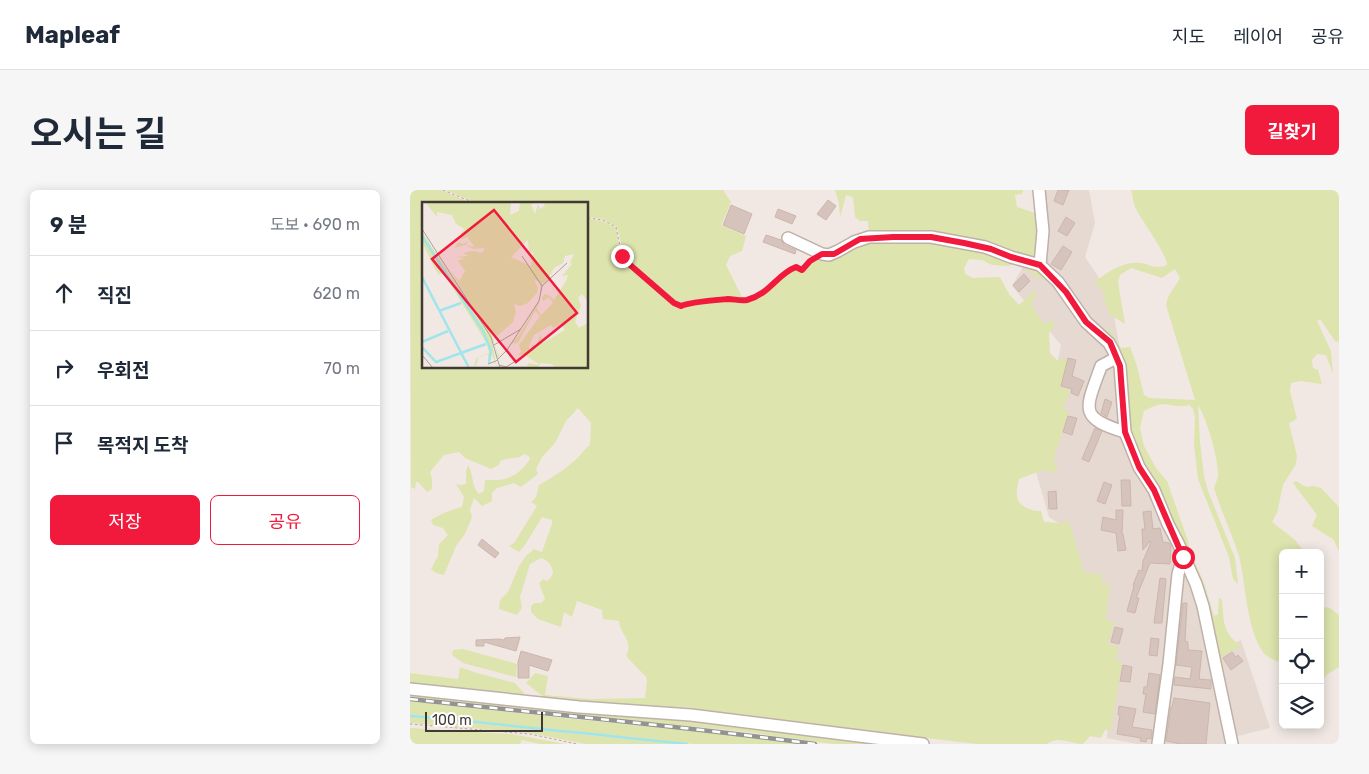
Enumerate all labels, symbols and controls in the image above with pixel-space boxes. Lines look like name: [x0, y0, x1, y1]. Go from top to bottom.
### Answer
text: Mapleaf: [25, 21, 120, 49]
text: 지도: [1172, 26, 1205, 48]
text: 레이어: [1233, 26, 1283, 48]
text: 공유: [1311, 26, 1344, 48]
button: 길찾기: [1245, 105, 1339, 155]
text: 오시는 길: [30, 113, 166, 155]
inset map: [422, 202, 589, 369]
text: 9 분: [50, 212, 87, 237]
text: 도보 · 690 m: [270, 215, 360, 234]
route end: [611, 245, 634, 268]
icon: ahead: [50, 279, 78, 307]
text: 직진: [97, 284, 132, 307]
text: 620 m: [313, 284, 360, 303]
icon: right: [50, 354, 78, 382]
text: 우회전: [97, 359, 149, 382]
text: 70 m: [323, 359, 360, 378]
icon: arrive: [50, 429, 78, 457]
text: 목적지 도착: [97, 434, 188, 457]
button: 저장: [50, 495, 200, 545]
button: 공유: [210, 495, 360, 545]
route start: [1172, 546, 1195, 569]
map controls: [1279, 549, 1324, 729]
button: +: [1279, 549, 1324, 594]
button: −: [1279, 594, 1324, 639]
button: locate: [1279, 639, 1324, 684]
button: layers: [1279, 684, 1324, 729]
scale bar: [425, 709, 542, 732]
text: 100 m: [432, 712, 472, 729]

